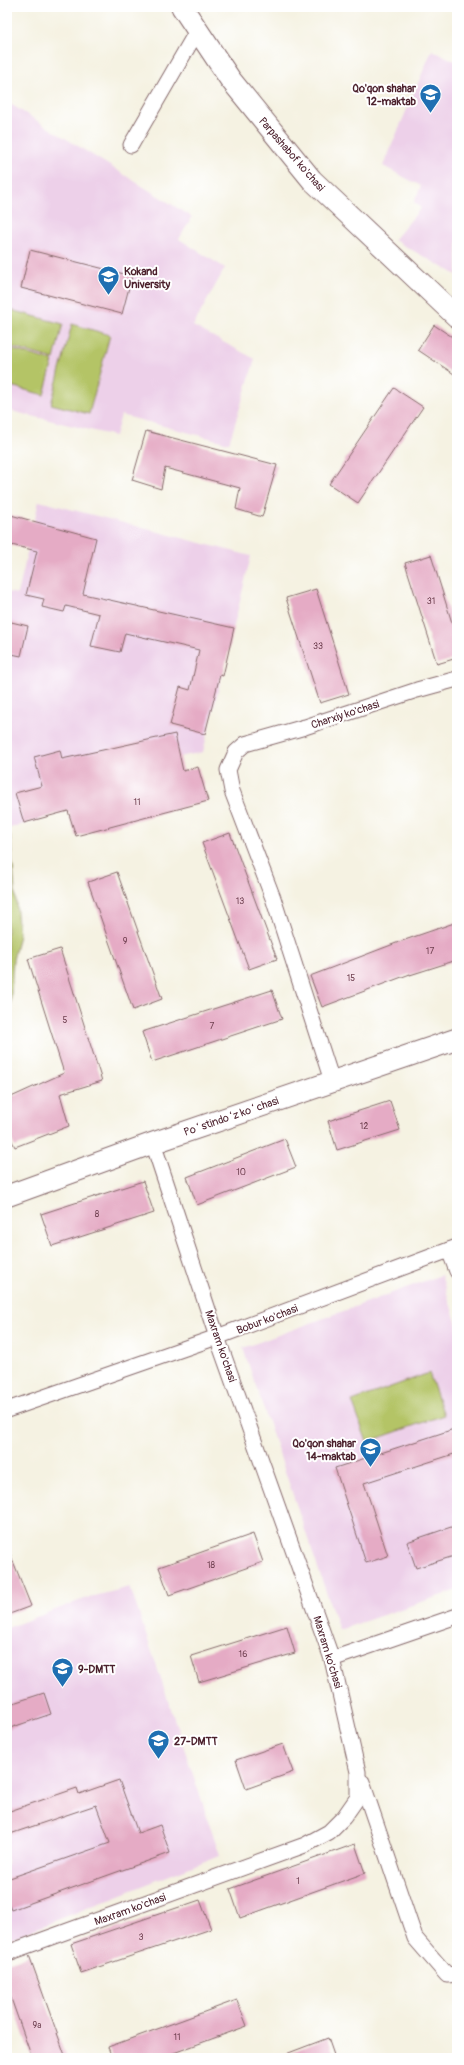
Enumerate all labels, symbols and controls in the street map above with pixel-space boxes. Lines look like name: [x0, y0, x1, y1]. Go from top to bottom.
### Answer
school or university icon: Qo'qon shahar 12-maktab: [418, 81, 444, 114]
place label: Qo'qon shahar 12-maktab: [352, 82, 417, 108]
street label: Parpashabof ko'chasi: [256, 115, 327, 194]
school or university icon: Kokand University: [95, 264, 121, 297]
place label: Kokand University: [124, 265, 170, 291]
house number: 31: [427, 596, 435, 607]
house number: 33: [313, 641, 323, 652]
street label: Charxiy ko'chasi: [309, 697, 381, 732]
house number: 11: [133, 797, 141, 808]
house number: 13: [236, 896, 244, 907]
house number: 9: [123, 936, 128, 947]
house number: 17: [426, 946, 434, 957]
house number: 15: [347, 973, 355, 984]
house number: 5: [63, 1015, 68, 1026]
house number: 7: [210, 1021, 215, 1032]
street label: Poʻstindoʻz koʻchasi: [182, 1094, 280, 1139]
house number: 12: [360, 1121, 368, 1132]
house number: 10: [236, 1167, 246, 1178]
house number: 8: [95, 1209, 100, 1220]
street label: Bobur ko'chasi: [235, 1302, 300, 1337]
street label: Maxram ko'chasi: [202, 1309, 239, 1384]
school or university icon: Qo'qon shahar 14-maktab: [358, 1436, 384, 1469]
place label: Qo'qon shahar 14-maktab: [292, 1437, 357, 1463]
house number: 18: [207, 1560, 215, 1571]
street label: Maxram ko'chasi: [310, 1614, 345, 1690]
house number: 16: [239, 1649, 247, 1660]
school or university icon: 9-DMTT: [50, 1656, 76, 1689]
place label: 9-DMTT: [78, 1663, 116, 1676]
school or university icon: 27-DMTT: [146, 1728, 172, 1761]
place label: 27-DMTT: [174, 1735, 219, 1748]
house number: 1: [296, 1876, 300, 1887]
street label: Maxram ko'chasi: [93, 1890, 168, 1928]
house number: 3: [138, 1932, 144, 1943]
house number: 9a: [33, 2020, 41, 2031]
house number: 11: [173, 2032, 181, 2043]

